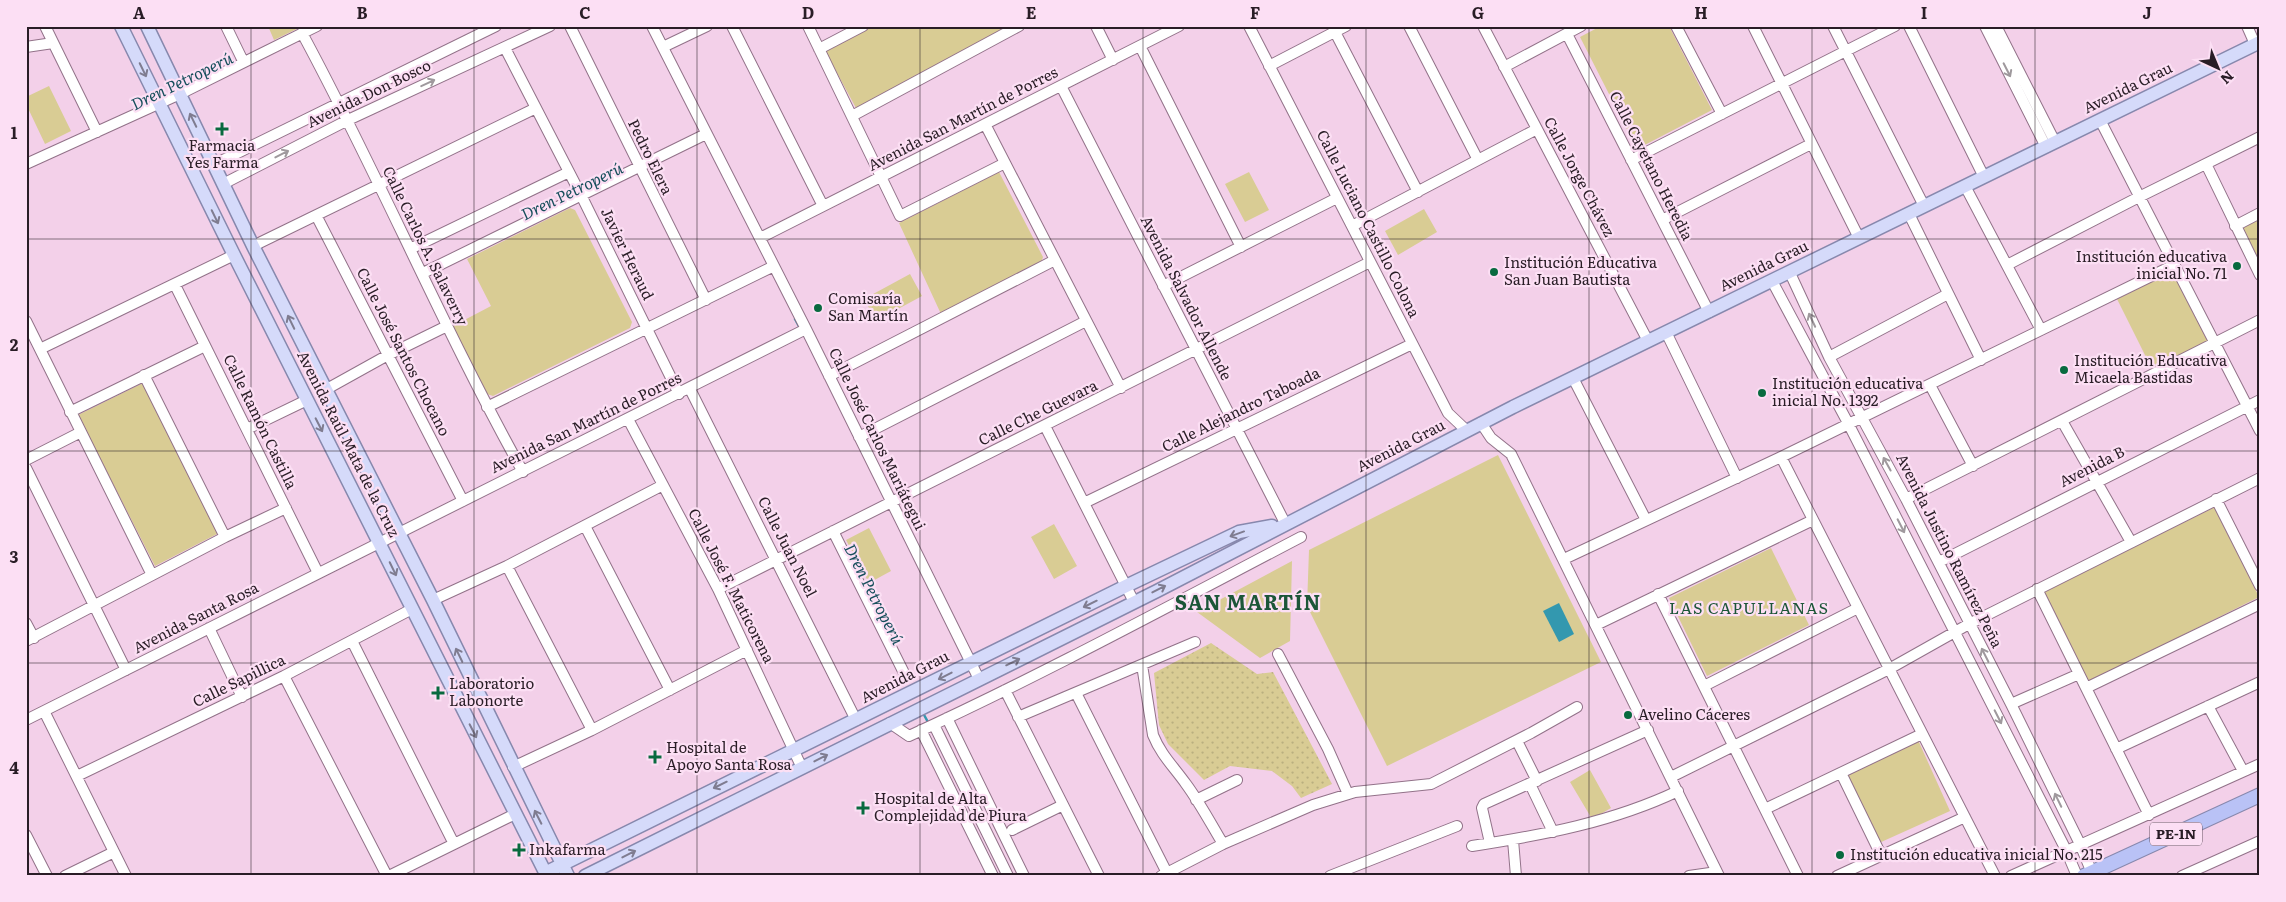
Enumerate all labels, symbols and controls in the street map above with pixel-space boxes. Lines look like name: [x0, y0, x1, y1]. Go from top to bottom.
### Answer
text: A: [133, 0, 145, 24]
text: B: [356, 0, 368, 24]
text: C: [579, 0, 591, 24]
text: D: [802, 0, 814, 24]
text: E: [1026, 0, 1037, 24]
text: F: [1250, 0, 1260, 24]
text: G: [1472, 0, 1484, 24]
text: H: [1694, 0, 1708, 24]
text: I: [1921, 0, 1927, 24]
text: J: [2142, 0, 2152, 24]
north arrow: [2194, 42, 2244, 92]
water label: Dren Petroperú: [127, 45, 237, 115]
street label: Avenida Don Bosco: [302, 53, 434, 133]
street label: Avenida Grau: [2079, 55, 2176, 118]
street label: Avenida San Martín de Porres: [863, 60, 1061, 176]
one-way arrow: [138, 62, 148, 77]
one-way arrow: [2002, 62, 2012, 77]
text: N: [2216, 67, 2239, 90]
one-way arrow: [420, 78, 435, 87]
street label: Calle Cayetano Heredia: [1605, 87, 1700, 245]
street label: Calle Jorge Chávez: [1539, 112, 1622, 240]
one-way arrow: [188, 113, 197, 128]
street label: Pedro Elera: [623, 115, 680, 199]
text: 1: [11, 120, 18, 144]
marker: Farmacia Yes Farma: [216, 123, 228, 135]
street label: Calle Luciano Castillo Colona: [1312, 125, 1427, 322]
place label: Farmacia Yes Farma: [186, 133, 259, 173]
one-way arrow: [274, 149, 289, 158]
water label: Dren Petroperú: [517, 155, 627, 225]
street label: Calle Carlos A. Salaverry: [378, 162, 475, 329]
street label: Javier Heraud: [596, 203, 661, 304]
one-way arrow: [211, 209, 221, 224]
street label: Avenida Salvador Allende: [1136, 211, 1239, 384]
street label: Avenida Grau: [1715, 233, 1812, 296]
place label: Institución educativa inicial No. 71: [2076, 244, 2228, 284]
place label: Institución Educativa San Juan Bautista: [1504, 250, 1658, 290]
marker: Institución educativa inicial No. 71: [2231, 260, 2243, 272]
street label: Calle José Santos Chocano: [352, 263, 457, 440]
marker: Institución Educativa San Juan Bautista: [1488, 266, 1500, 278]
place label: Comisaría San Martín: [828, 286, 909, 326]
marker: Comisaría San Martín: [812, 302, 824, 314]
one-way arrow: [1807, 313, 1817, 328]
one-way arrow: [286, 315, 296, 330]
text: 2: [10, 332, 19, 356]
street label: Calle José Carlos Mariátegui: [824, 343, 933, 533]
street label: Avenida Raúl Mata de la Cruz: [292, 346, 406, 541]
place label: Institución Educativa Micaela Bastidas: [2074, 348, 2228, 388]
street label: Calle Ramón Castilla: [219, 350, 304, 494]
street label: Calle Alejandro Taboada: [1157, 360, 1324, 457]
marker: Institución Educativa Micaela Bastidas: [2058, 364, 2070, 376]
street label: Avenida San Martín de Porres: [486, 365, 685, 478]
place label: Institución educativa inicial No. 1392: [1772, 371, 1924, 411]
street label: Calle Che Guevara: [974, 372, 1102, 451]
marker: Institución educativa inicial No. 1392: [1756, 387, 1768, 399]
street label: Avenida Grau: [1352, 412, 1449, 477]
one-way arrow: [314, 417, 324, 432]
street label: Avenida B: [2055, 439, 2128, 492]
street label: Avenida Justino Ramírez Peña: [1891, 449, 2010, 652]
one-way arrow: [1882, 457, 1891, 472]
street label: Calle Juan Noel: [753, 492, 824, 601]
street label: Calle José F. Maticorena: [683, 504, 782, 668]
one-way arrow: [1896, 518, 1906, 533]
one-way arrow: [1230, 530, 1245, 539]
water label: Dren Petroperú: [839, 539, 911, 649]
text: 3: [10, 544, 19, 568]
one-way arrow: [388, 562, 398, 577]
street label: Avenida Santa Rosa: [129, 575, 263, 658]
one-way arrow: [1151, 584, 1166, 593]
district label: SAN MARTÍN: [1175, 586, 1321, 616]
district label: LAS CAPULLANAS: [1669, 595, 1829, 619]
one-way arrow: [1083, 599, 1098, 609]
street label: Avenida Grau: [856, 643, 953, 708]
street label: Calle Sapillica: [188, 647, 289, 712]
one-way arrow: [454, 648, 463, 663]
one-way arrow: [1980, 648, 1989, 663]
one-way arrow: [1006, 656, 1021, 666]
place label: Laboratorio Labonorte: [449, 671, 534, 711]
one-way arrow: [938, 671, 953, 681]
marker: Laboratorio Labonorte: [431, 686, 445, 700]
place label: Avelino Cáceres: [1638, 702, 1750, 725]
marker: Avelino Cáceres: [1622, 709, 1634, 721]
one-way arrow: [1993, 710, 2003, 725]
one-way arrow: [468, 723, 478, 738]
place label: Hospital de Apoyo Santa Rosa: [666, 735, 793, 775]
marker: Hospital de Apoyo Santa Rosa: [648, 750, 662, 764]
one-way arrow: [813, 753, 828, 762]
text: 4: [9, 755, 19, 779]
one-way arrow: [713, 781, 728, 791]
place label: Hospital de Alta Complejidad de Piura: [874, 786, 1028, 826]
one-way arrow: [2053, 793, 2063, 808]
marker: Hospital de Alta Complejidad de Piura: [856, 801, 870, 815]
one-way arrow: [533, 809, 543, 824]
road number: PE-1N: [2150, 822, 2202, 846]
place label: Inkafarma: [529, 837, 607, 860]
place label: Institución educativa inicial No. 215: [1850, 842, 2103, 865]
marker: Inkafarma: [513, 844, 525, 856]
one-way arrow: [621, 849, 636, 858]
marker: Institución educativa inicial No. 215: [1834, 849, 1846, 861]

